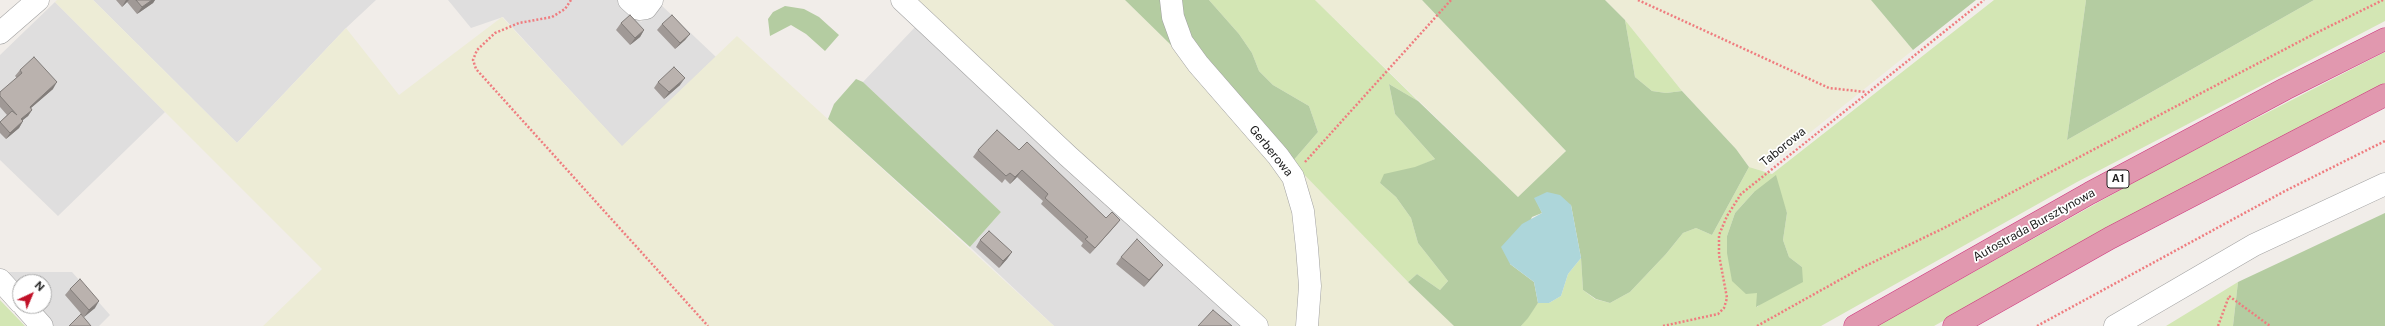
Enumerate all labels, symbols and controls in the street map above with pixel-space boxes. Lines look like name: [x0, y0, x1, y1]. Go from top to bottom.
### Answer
street label: Gerberowa: [1246, 123, 1296, 179]
street label: Taborowa: [1757, 124, 1809, 170]
road number: A1: [2107, 170, 2129, 188]
street label: Autostrada Bursztynowa: [1971, 185, 2097, 265]
north arrow: [12, 274, 52, 314]
text: N: [32, 279, 47, 293]

